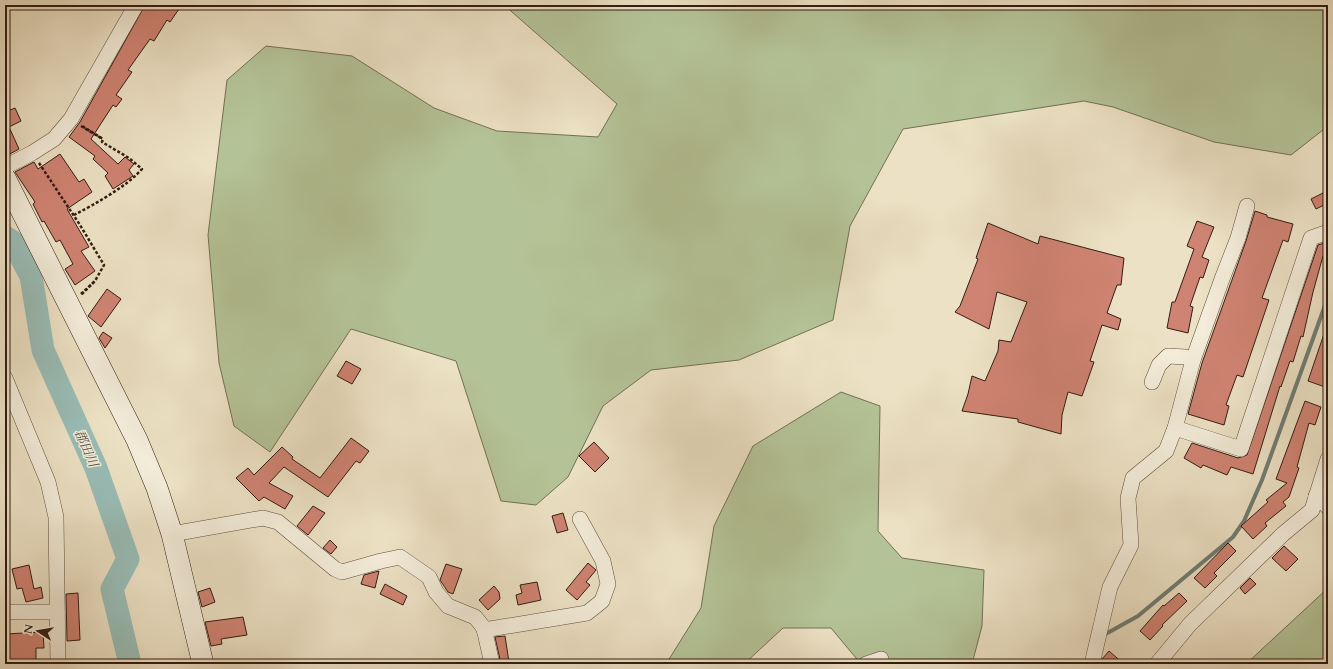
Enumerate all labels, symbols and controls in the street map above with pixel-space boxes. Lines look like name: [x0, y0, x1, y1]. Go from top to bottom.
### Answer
water label: 郡田川: [70, 427, 103, 472]
north arrow: [18, 611, 58, 651]
text: N: [20, 622, 37, 635]

